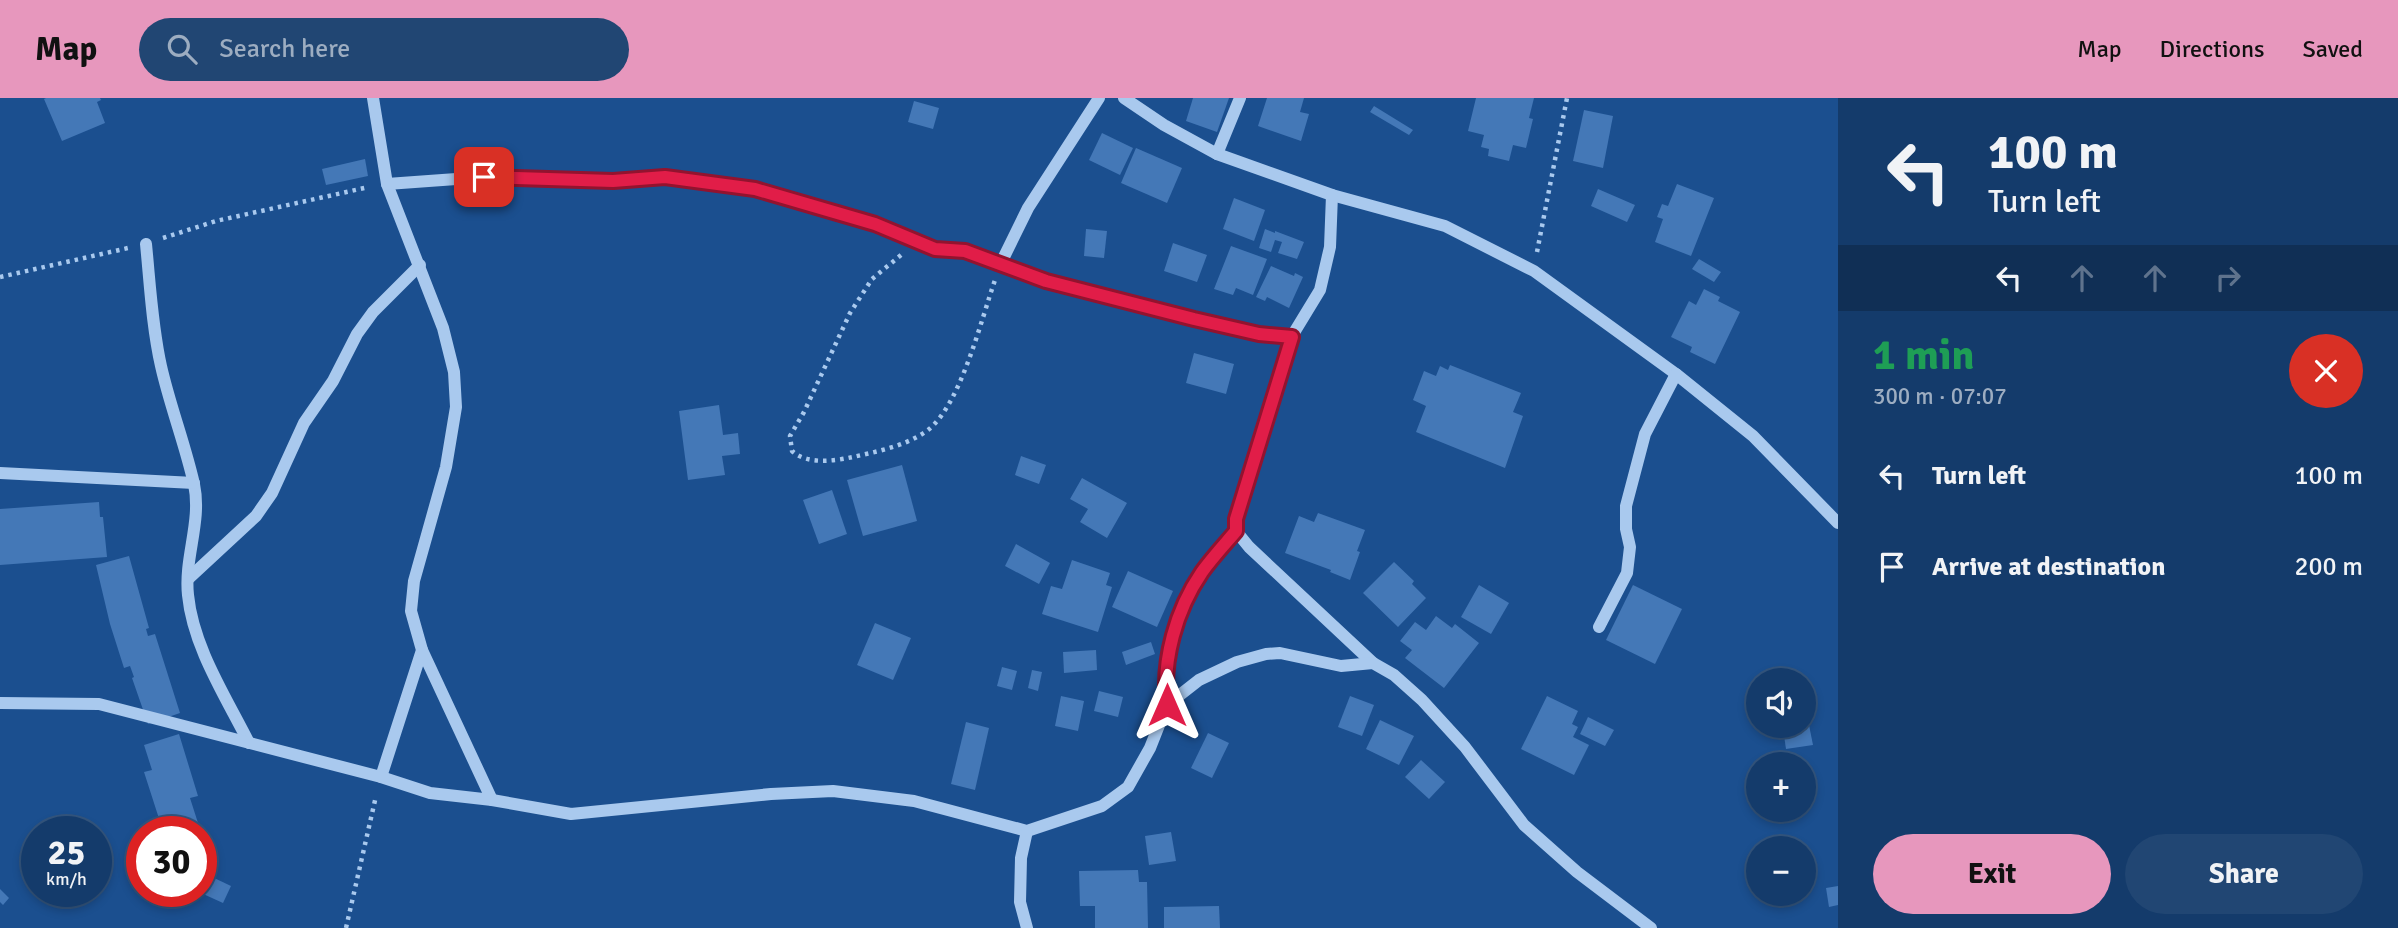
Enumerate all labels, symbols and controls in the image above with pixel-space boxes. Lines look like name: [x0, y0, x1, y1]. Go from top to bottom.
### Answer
search box: [139, 18, 629, 81]
text: Map: [35, 29, 97, 70]
icon: search: [163, 30, 201, 68]
text: Search here: [219, 33, 350, 65]
text: Map: [2077, 34, 2122, 64]
text: Directions: [2160, 34, 2265, 64]
text: Saved: [2303, 34, 2363, 64]
text: 100 m: [1988, 122, 2118, 182]
icon: left: [1873, 126, 1964, 217]
pin: [454, 147, 514, 207]
icon: arrive: [465, 158, 503, 196]
text: Turn left: [1988, 182, 2101, 221]
icon: left: [1990, 259, 2028, 297]
icon: ahead: [2063, 259, 2101, 297]
icon: ahead: [2136, 259, 2174, 297]
icon: right: [2209, 259, 2247, 297]
text: 1 min: [1873, 330, 1974, 381]
button: close: [2289, 334, 2363, 408]
text: 300 m · 07:07: [1873, 382, 2007, 411]
icon: left: [1873, 457, 1911, 495]
text: Turn left: [1932, 460, 2026, 492]
text: 100 m: [2294, 460, 2363, 492]
icon: arrive: [1873, 548, 1911, 586]
text: Arrive at destination: [1932, 551, 2165, 583]
text: 200 m: [2294, 551, 2363, 583]
position arrow: [1130, 668, 1204, 742]
map controls: [1746, 668, 1816, 906]
button: sound: [1746, 668, 1816, 738]
button: +: [1746, 752, 1816, 822]
speed limit sign: 30: [126, 816, 217, 907]
text: 25: [48, 831, 85, 874]
button: Exit: [1873, 834, 2111, 914]
button: Share: [2125, 834, 2363, 914]
button: −: [1746, 836, 1816, 906]
text: km/h: [46, 868, 87, 890]

